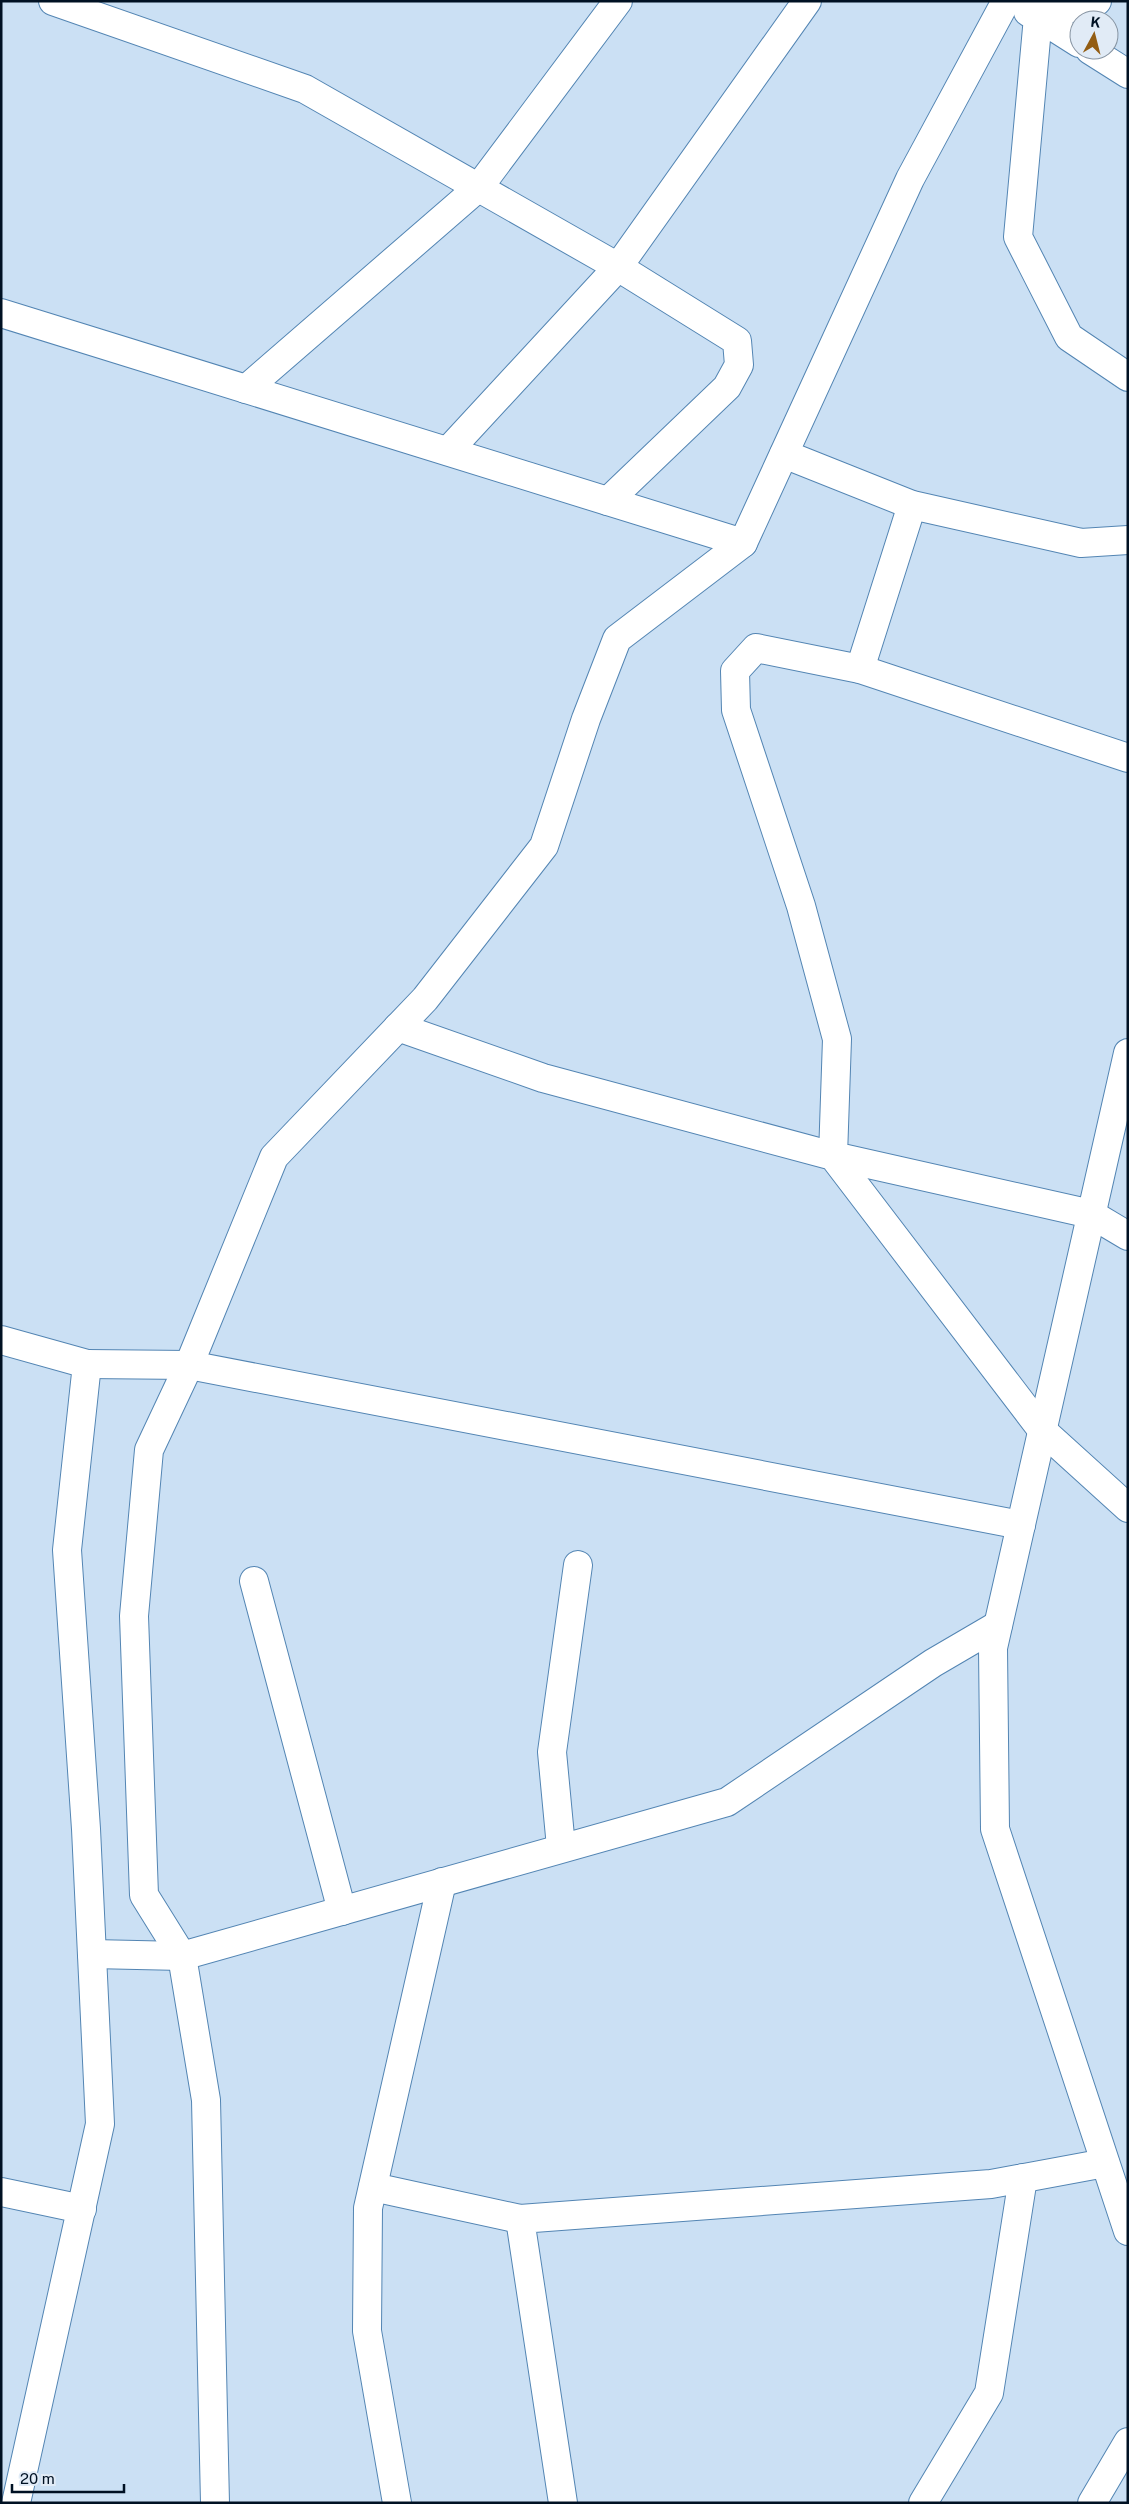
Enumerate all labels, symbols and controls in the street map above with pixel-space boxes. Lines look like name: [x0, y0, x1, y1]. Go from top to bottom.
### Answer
north arrow: [1069, 10, 1119, 60]
text: K: [1090, 14, 1102, 31]
scale bar: [12, 2462, 125, 2494]
text: 20 m: [20, 2470, 55, 2487]

